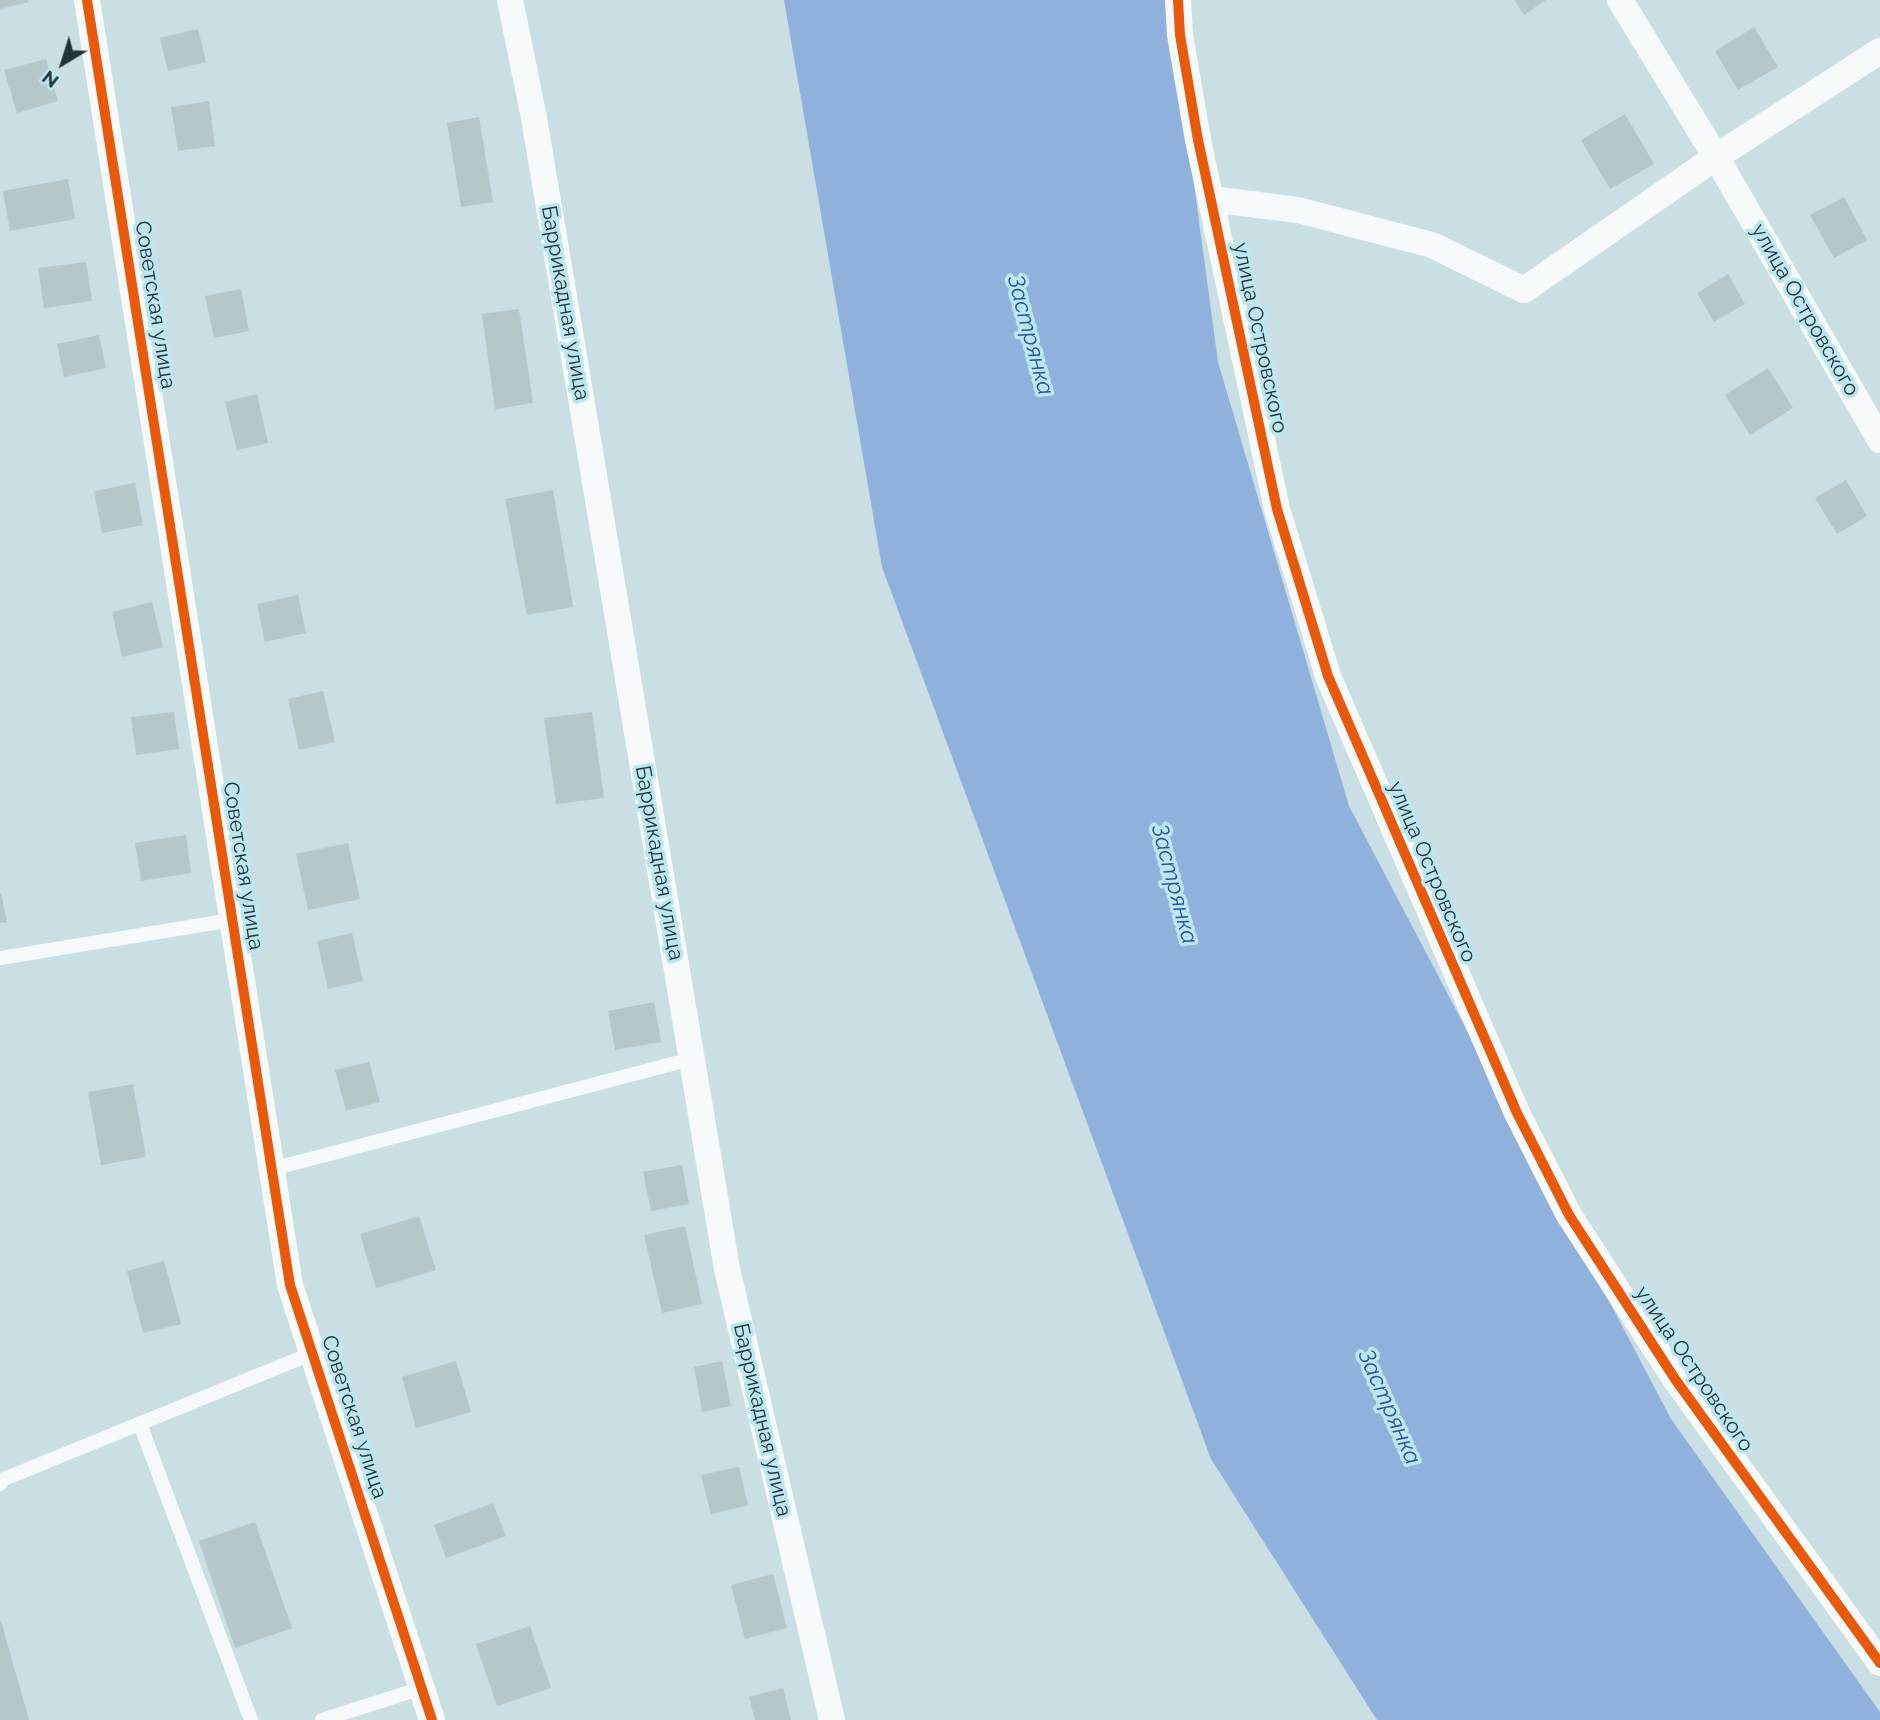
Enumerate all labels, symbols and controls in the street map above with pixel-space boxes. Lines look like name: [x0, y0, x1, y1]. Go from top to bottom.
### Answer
north arrow: [28, 28, 98, 98]
text: N: [38, 66, 63, 93]
street label: Баррикадная улица: [535, 204, 595, 402]
street label: Советская улица: [129, 219, 181, 391]
street label: улица Островского: [1746, 220, 1864, 400]
street label: улица Островского: [1227, 240, 1293, 436]
water label: Застрянка: [1001, 272, 1059, 398]
street label: Баррикадная улица: [629, 764, 689, 962]
street label: улица Островского: [1382, 778, 1482, 966]
street label: Советская улица: [217, 780, 269, 952]
water label: Застрянка: [1145, 821, 1203, 947]
street label: улица Островского: [1629, 1281, 1759, 1457]
street label: Баррикадная улица: [728, 1321, 796, 1519]
street label: Советская улица: [316, 1332, 392, 1502]
water label: Застрянка: [1351, 1345, 1427, 1469]

